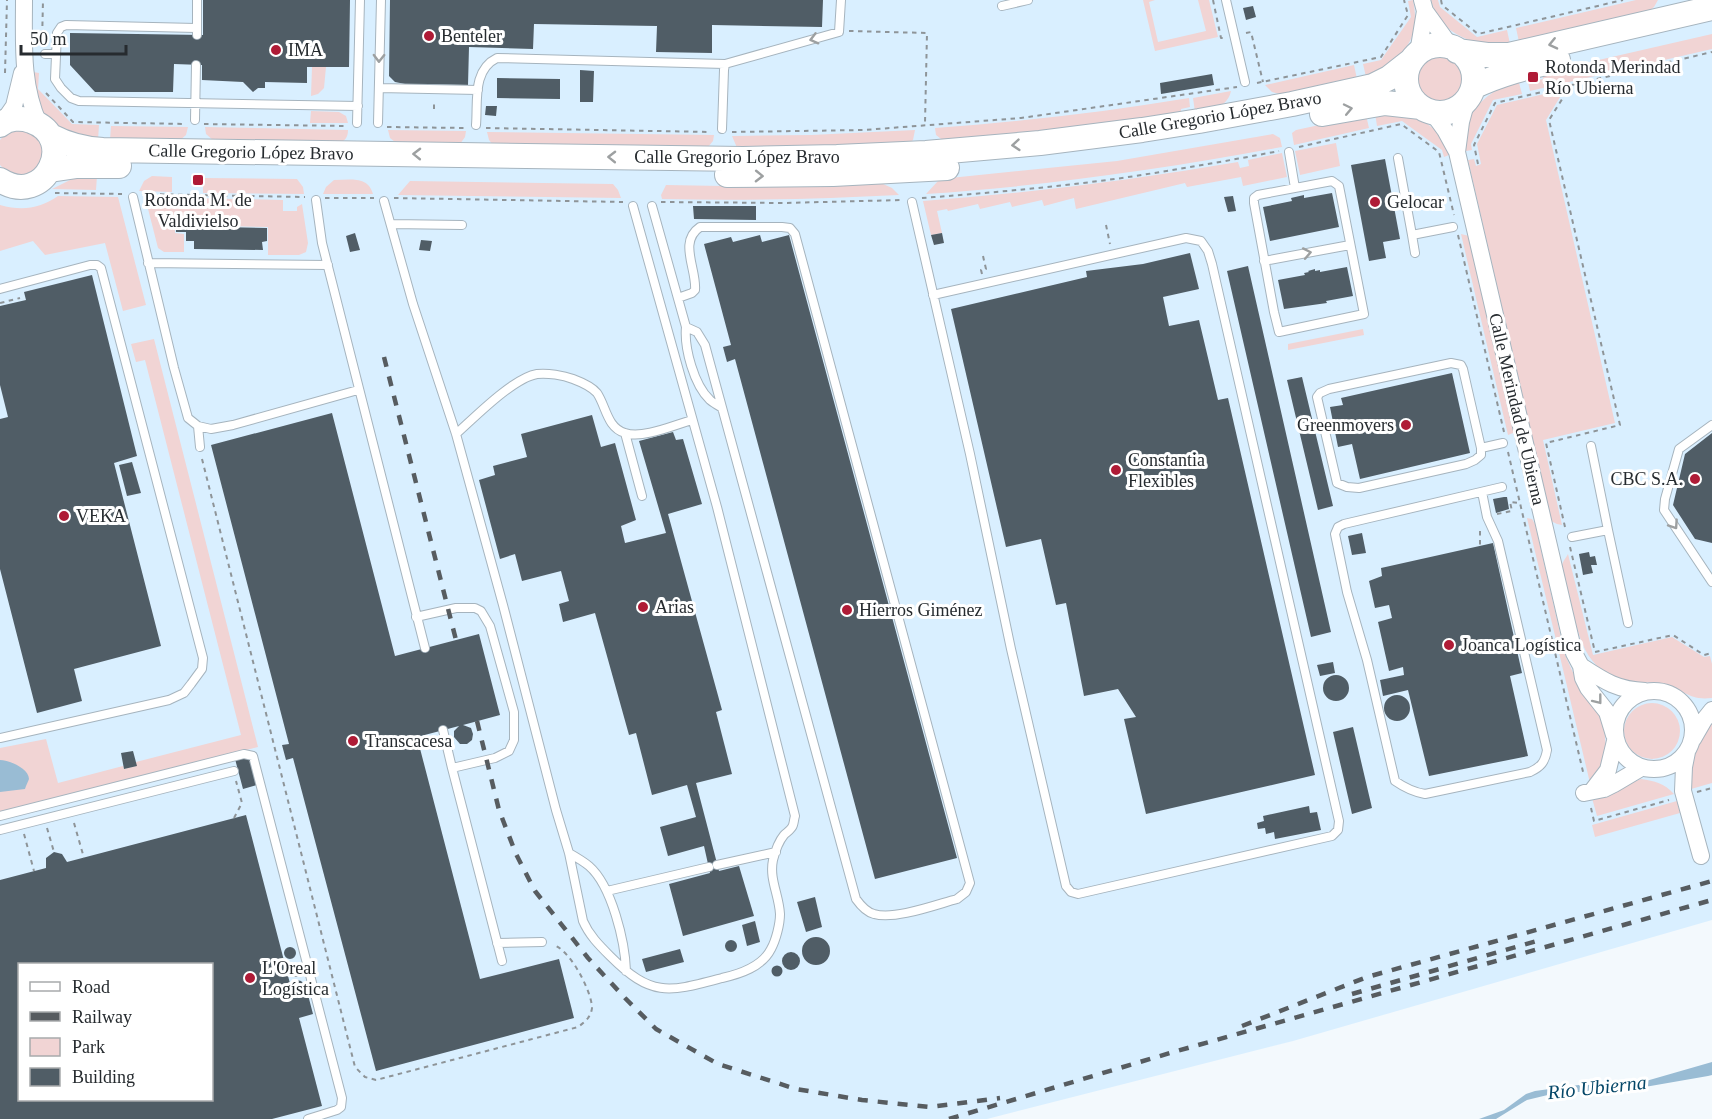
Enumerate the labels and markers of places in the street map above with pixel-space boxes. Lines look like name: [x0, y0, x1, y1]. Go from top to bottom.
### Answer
place label: Benteler: [441, 26, 502, 46]
marker: Benteler: [422, 29, 436, 43]
place label: IMA: [288, 40, 323, 60]
marker: IMA: [269, 43, 283, 57]
place label: Rotonda Merindad Río Ubierna: [1545, 57, 1680, 98]
marker: Rotonda Merindad Río Ubierna: [1526, 70, 1540, 84]
marker: Rotonda M. de Valdivielso: [191, 173, 205, 187]
place label: Rotonda M. de Valdivielso: [144, 190, 252, 231]
place label: Gelocar: [1387, 192, 1444, 212]
marker: Gelocar: [1368, 195, 1382, 209]
place label: Greenmovers: [1297, 415, 1394, 435]
marker: Greenmovers: [1399, 418, 1413, 432]
place label: Constantia Flexibles: [1128, 450, 1205, 491]
marker: Constantia Flexibles: [1109, 463, 1123, 477]
place label: CBC S.A.: [1610, 469, 1683, 489]
marker: CBC S.A.: [1688, 472, 1702, 486]
place label: VEKA: [76, 506, 126, 526]
marker: VEKA: [57, 509, 71, 523]
place label: Arias: [655, 597, 694, 617]
marker: Arias: [636, 600, 650, 614]
place label: Hierros Giménez: [859, 600, 982, 620]
marker: Hierros Giménez: [840, 603, 854, 617]
place label: Joanca Logística: [1461, 635, 1581, 655]
marker: Joanca Logística: [1442, 638, 1456, 652]
place label: Transcacesa: [365, 731, 452, 751]
marker: Transcacesa: [346, 734, 360, 748]
place label: L'Oreal Logística: [262, 958, 329, 999]
marker: L'Oreal Logística: [243, 971, 257, 985]

